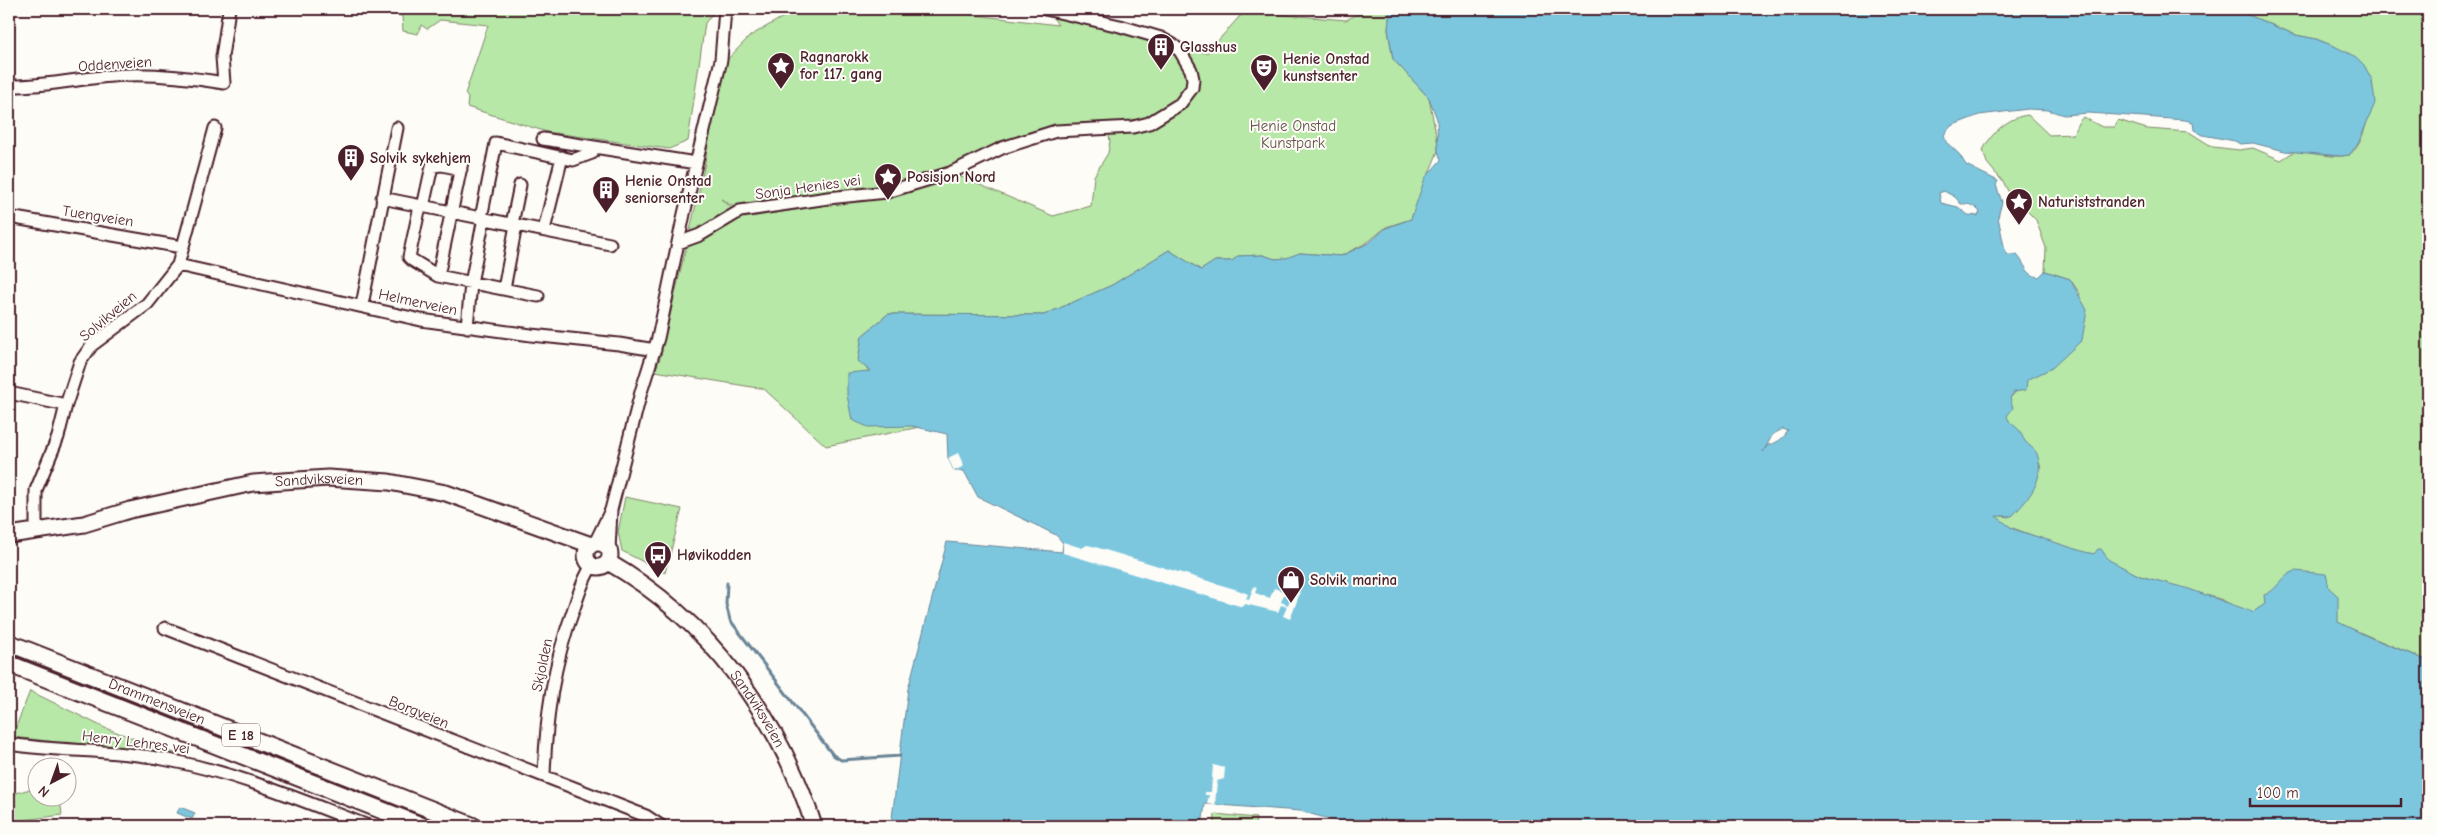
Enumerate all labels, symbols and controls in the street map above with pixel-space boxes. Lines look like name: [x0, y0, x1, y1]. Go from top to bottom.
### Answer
building icon: Glasshus: [1146, 32, 1176, 71]
place label: Glasshus: [1180, 38, 1237, 56]
place label: Ragnarokk for 117. gang: [799, 48, 882, 83]
place label: Henie Onstad kunstsenter: [1283, 50, 1370, 85]
place icon: Ragnarokk for 117. gang: [766, 51, 796, 90]
street label: Oddenveien: [77, 52, 153, 76]
theatre icon: Henie Onstad kunstsenter: [1249, 53, 1279, 92]
park label: Henie Onstad Kunstpark: [1250, 117, 1336, 152]
building icon: Solvik sykehjem: [336, 143, 366, 182]
place label: Solvik sykehjem: [370, 149, 471, 167]
place icon: Posisjon Nord: [873, 162, 903, 201]
place label: Posisjon Nord: [907, 168, 996, 186]
street label: Sonja Henies vei: [754, 171, 862, 203]
place label: Henie Onstad seniorsenter: [625, 172, 712, 207]
building icon: Henie Onstad seniorsenter: [591, 175, 621, 214]
place icon: Naturiststranden: [2004, 187, 2034, 226]
place label: Naturiststranden: [2038, 193, 2145, 211]
street label: Tuengveien: [61, 201, 135, 231]
street label: Helmerveien: [377, 285, 459, 319]
street label: Solvikveien: [76, 287, 140, 345]
street label: Sandviksveien: [274, 469, 364, 491]
bus stop icon: Høvikodden: [643, 540, 673, 579]
place label: Høvikodden: [677, 546, 751, 564]
shop icon: Solvik marina: [1276, 565, 1306, 604]
place label: Solvik marina: [1310, 571, 1397, 589]
street label: Skjolden: [528, 637, 556, 693]
street label: Sandviksveien: [726, 666, 789, 750]
street label: Drammensveien: [106, 674, 208, 729]
street label: Borgveien: [386, 692, 452, 732]
road number: E 18: [222, 724, 260, 746]
street label: Henry Lehres vei: [81, 726, 191, 758]
north arrow: [28, 758, 78, 808]
scale bar: [2250, 775, 2401, 807]
text: N: [35, 782, 53, 801]
text: 100 m: [2257, 784, 2299, 802]

